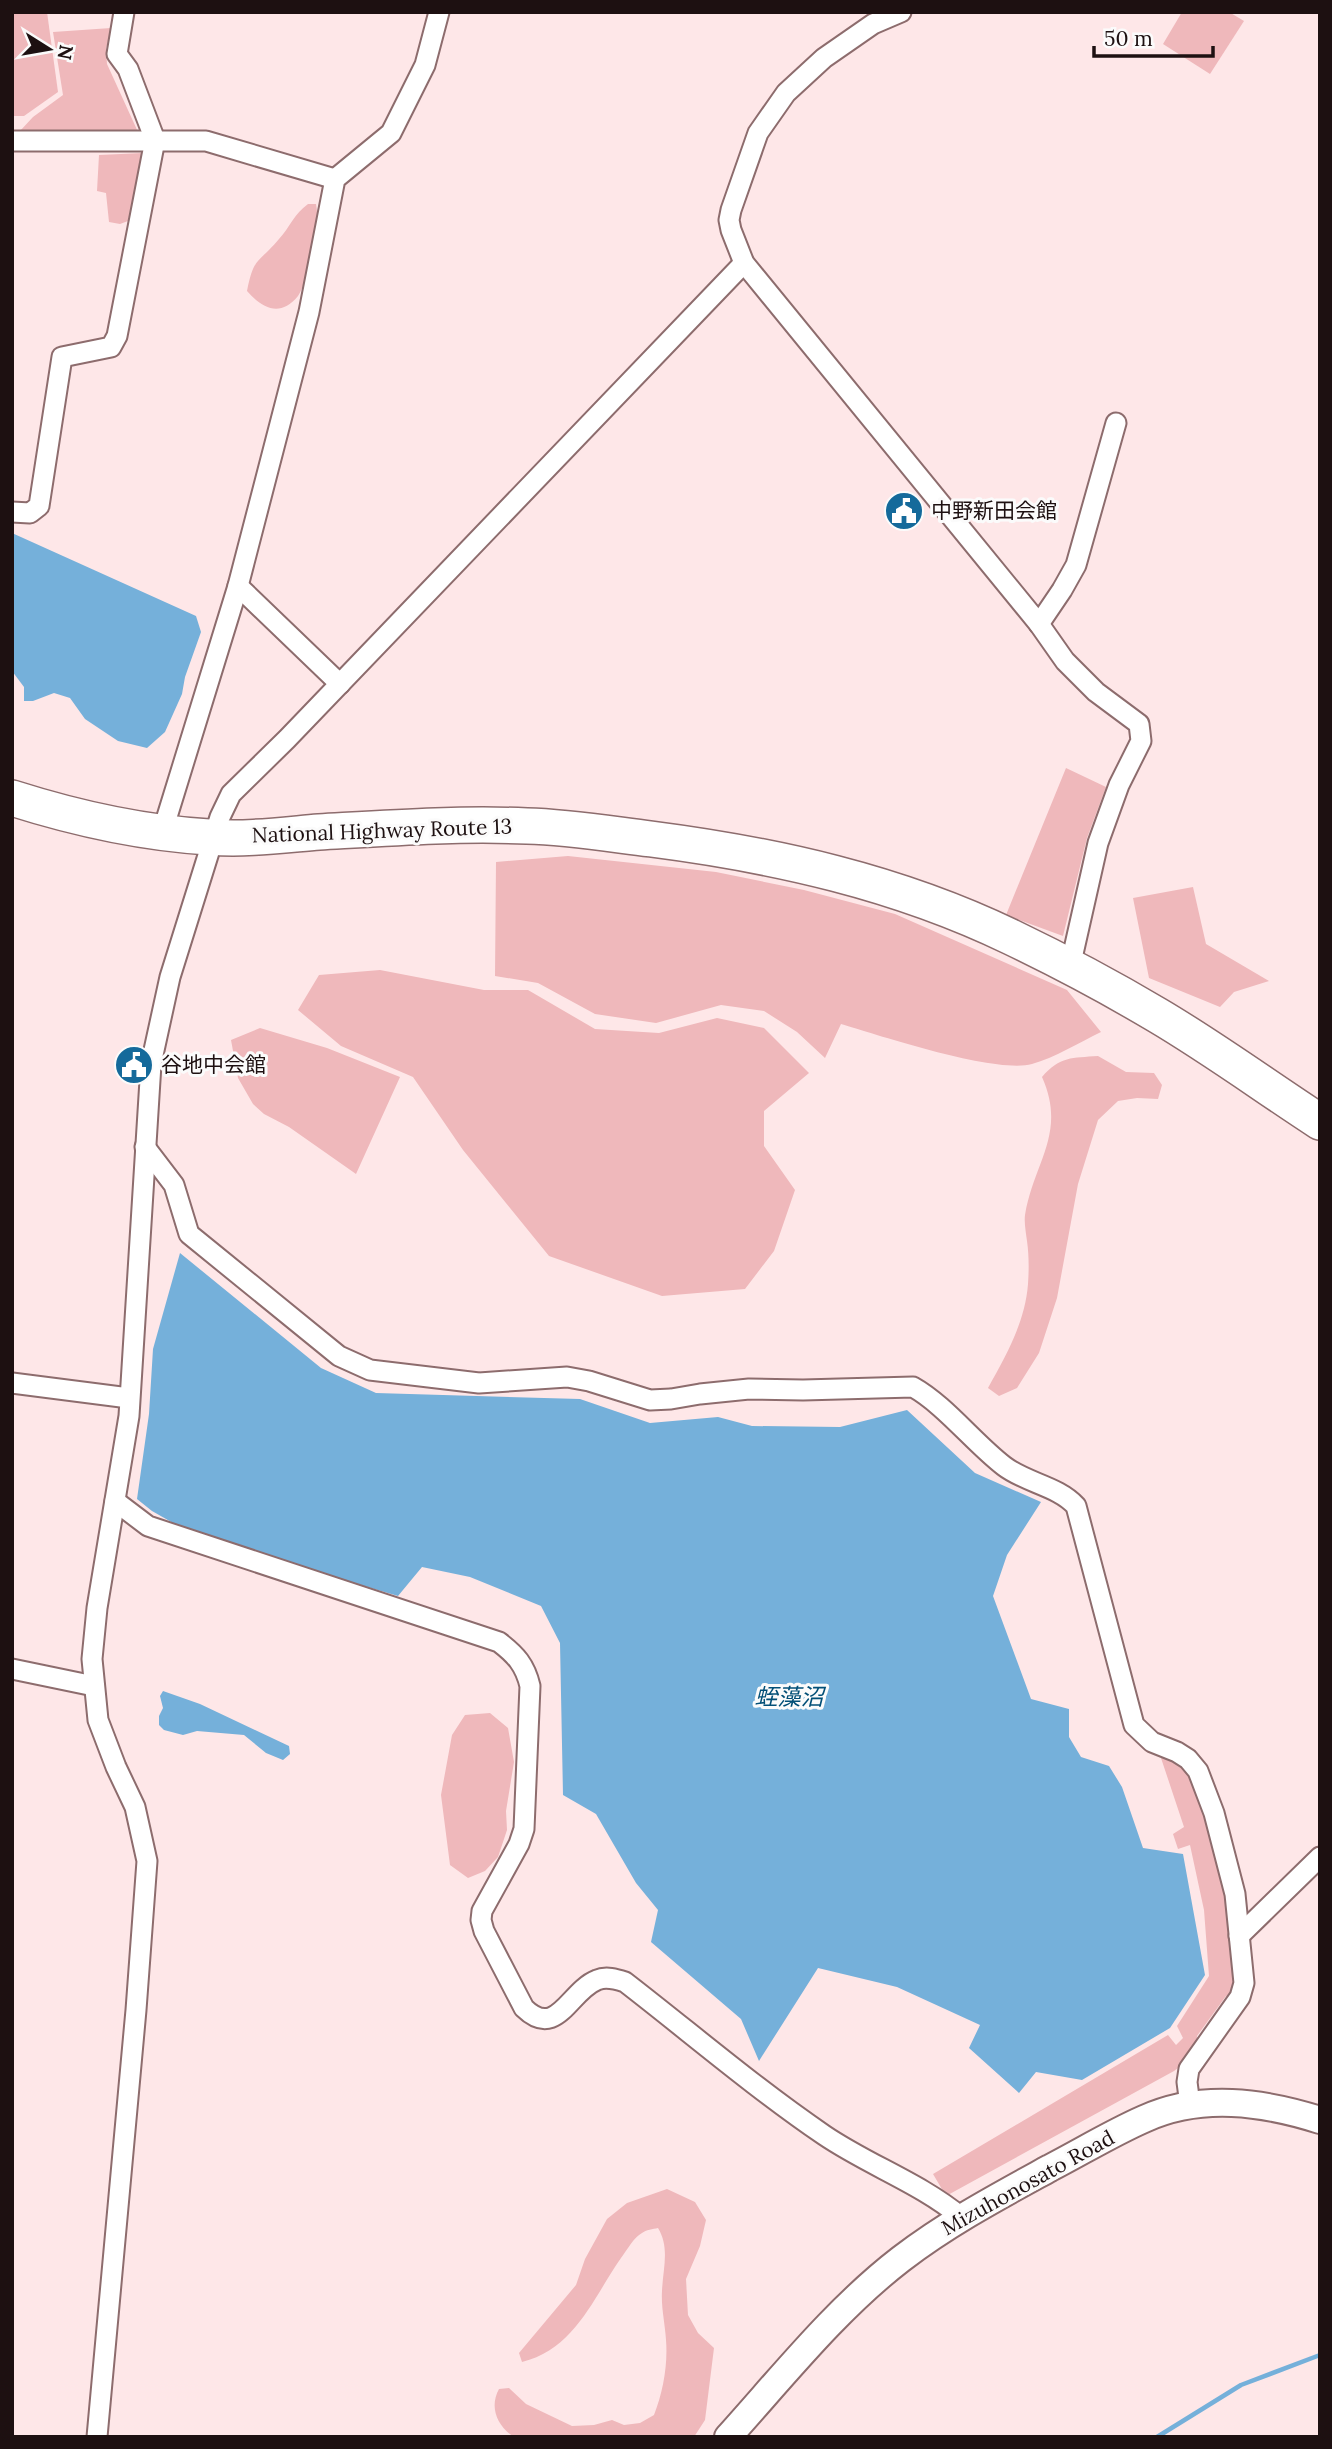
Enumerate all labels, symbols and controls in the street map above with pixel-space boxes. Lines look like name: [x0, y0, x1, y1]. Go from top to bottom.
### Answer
north arrow: [14, 14, 84, 84]
scale bar: [1094, 14, 1213, 58]
text: 50 m: [1104, 25, 1153, 52]
text: N: [52, 43, 79, 62]
public building icon: 中野新田会館: [883, 490, 925, 532]
place label: 中野新田会館: [931, 497, 1057, 524]
street label: National Highway Route 13: [251, 812, 513, 849]
public building icon: 谷地中会館: [113, 1044, 155, 1086]
place label: 谷地中会館: [161, 1051, 266, 1078]
water label: 蛭藻沼: [755, 1682, 827, 1711]
street label: Mizuhonosato Road: [937, 2124, 1119, 2241]

